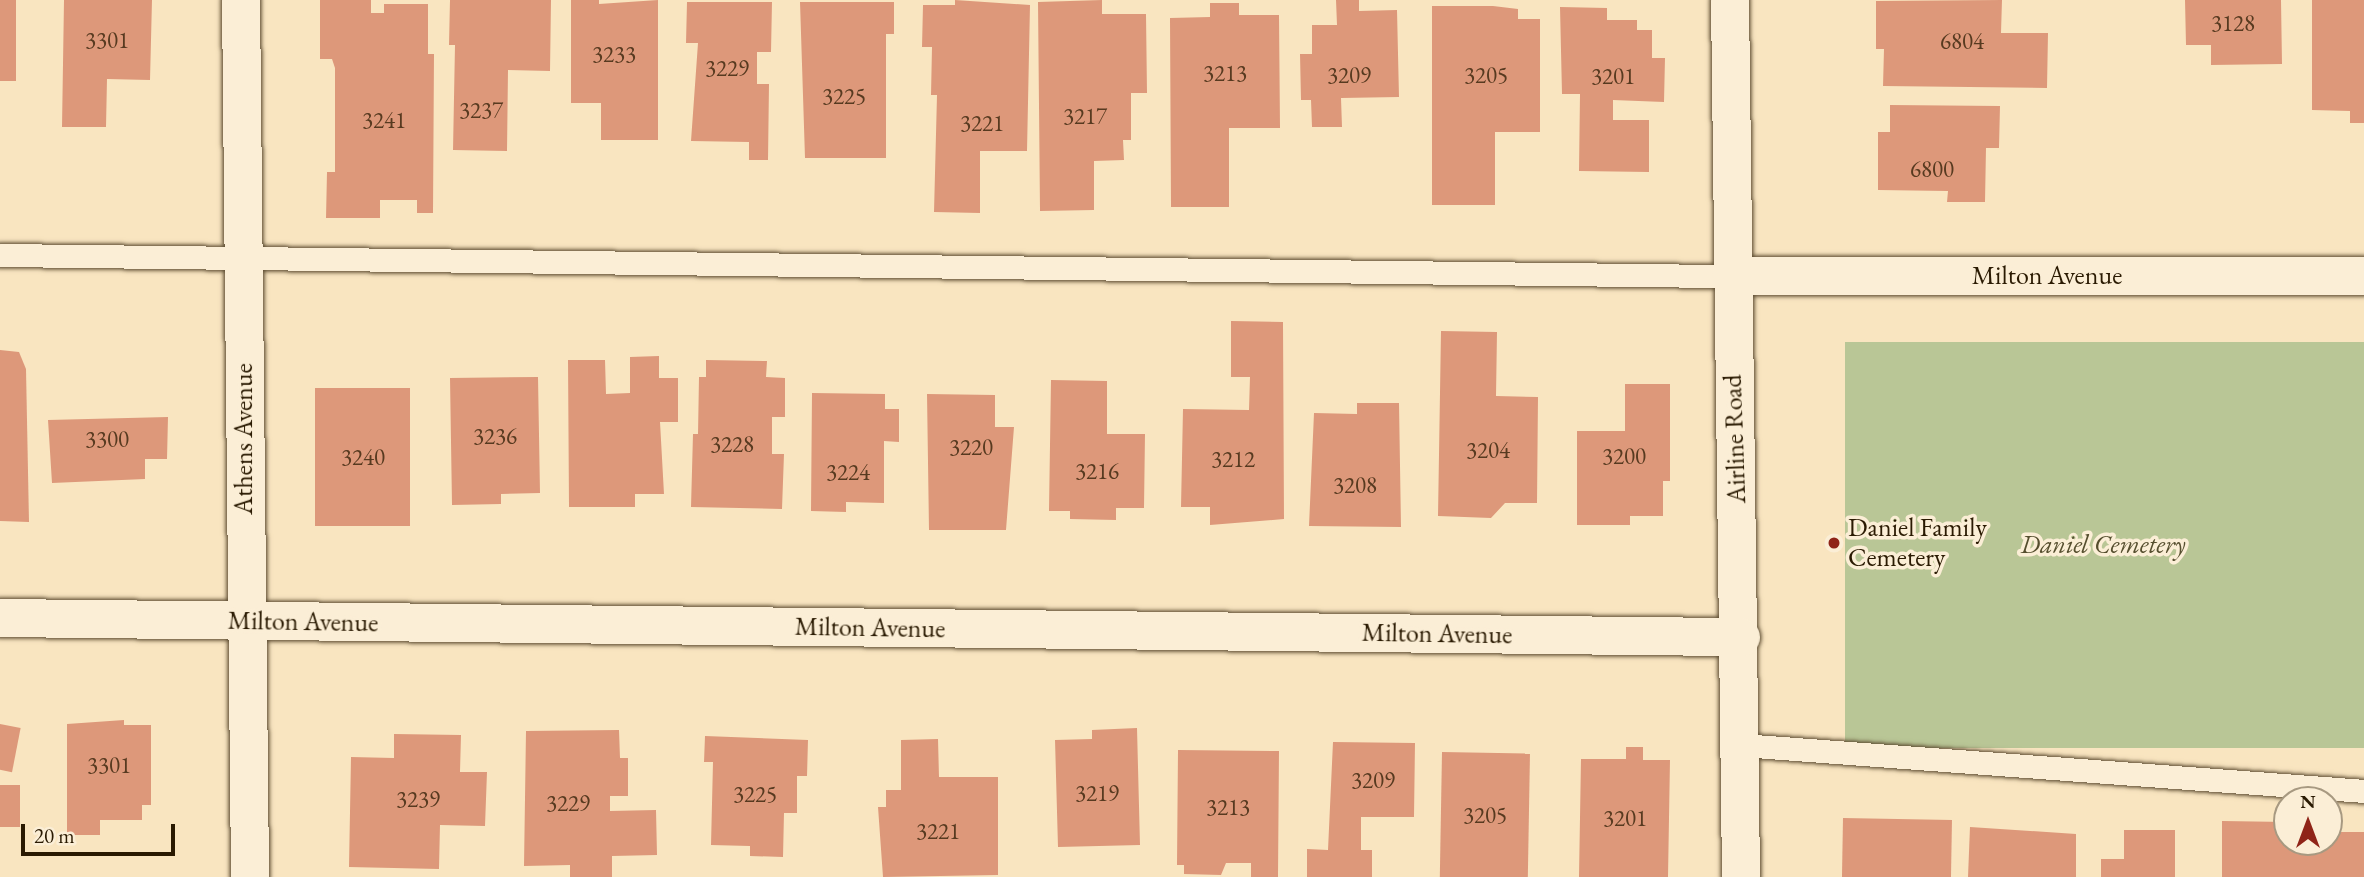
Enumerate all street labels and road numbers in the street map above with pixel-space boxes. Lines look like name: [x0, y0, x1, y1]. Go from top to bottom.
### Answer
street label: Milton Avenue: [1972, 260, 2122, 292]
street label: Athens Avenue: [228, 363, 260, 515]
street label: Airline Road: [1717, 374, 1753, 504]
street label: Milton Avenue: [227, 605, 379, 639]
street label: Milton Avenue: [794, 611, 946, 645]
street label: Milton Avenue: [1361, 617, 1513, 651]

